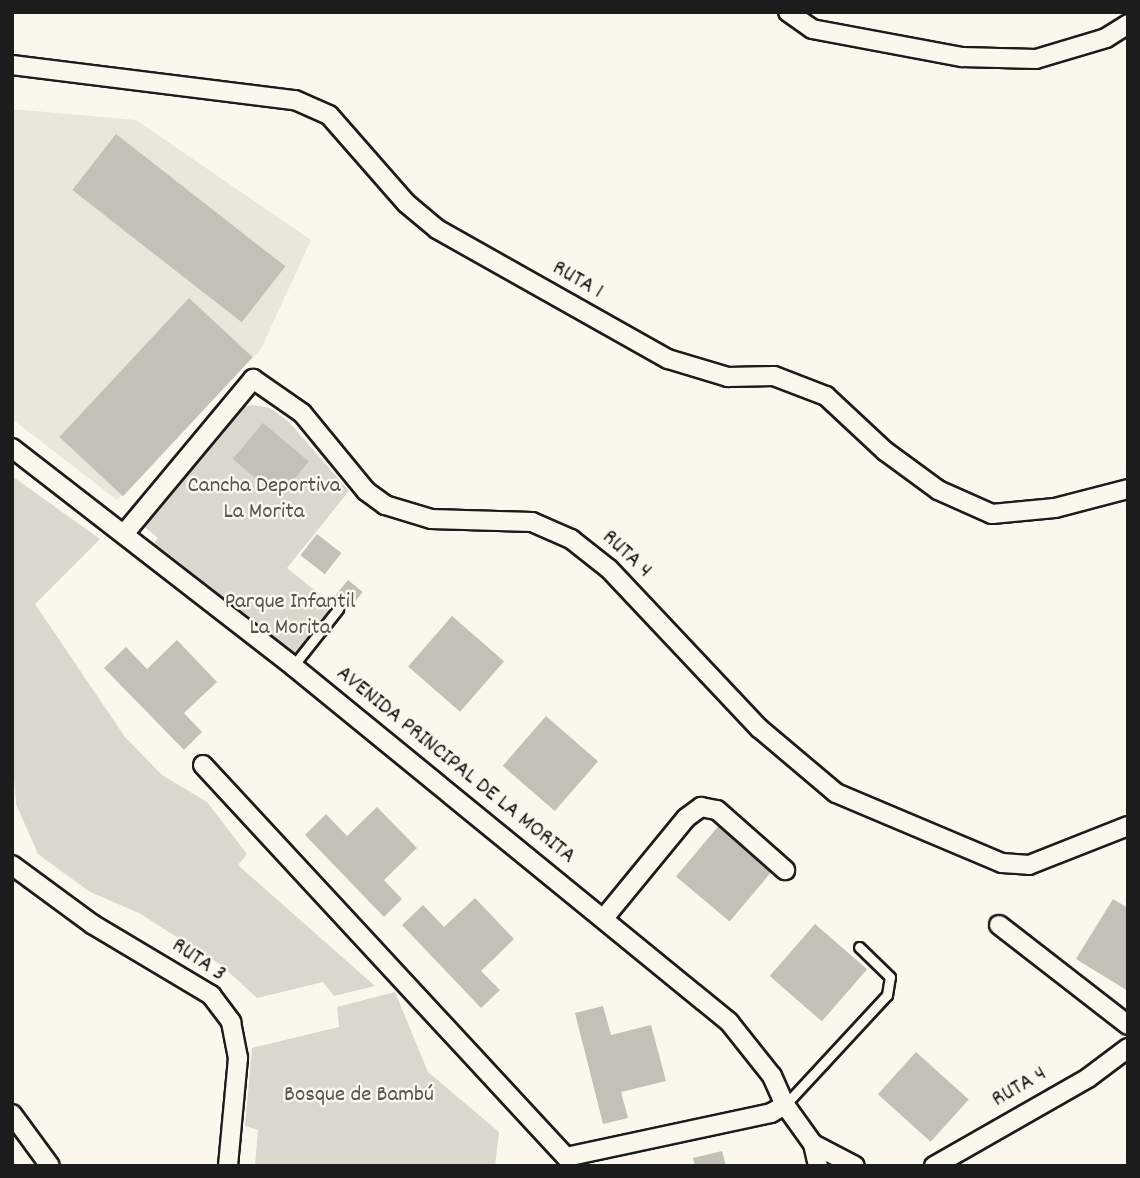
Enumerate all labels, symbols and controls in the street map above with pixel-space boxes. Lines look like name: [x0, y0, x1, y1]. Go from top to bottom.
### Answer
street label: RUTA 1: [547, 255, 607, 307]
park label: Cancha Deportiva La Morita: [187, 473, 341, 527]
street label: RUTA 4: [595, 525, 657, 585]
park label: Parque Infantil La Morita: [225, 589, 355, 643]
street label: AVENIDA PRINCIPAL DE LA MORITA: [330, 661, 580, 871]
street label: RUTA 3: [166, 933, 230, 989]
street label: RUTA 4: [988, 1061, 1052, 1115]
park label: Bosque de Bambú: [284, 1082, 434, 1110]

